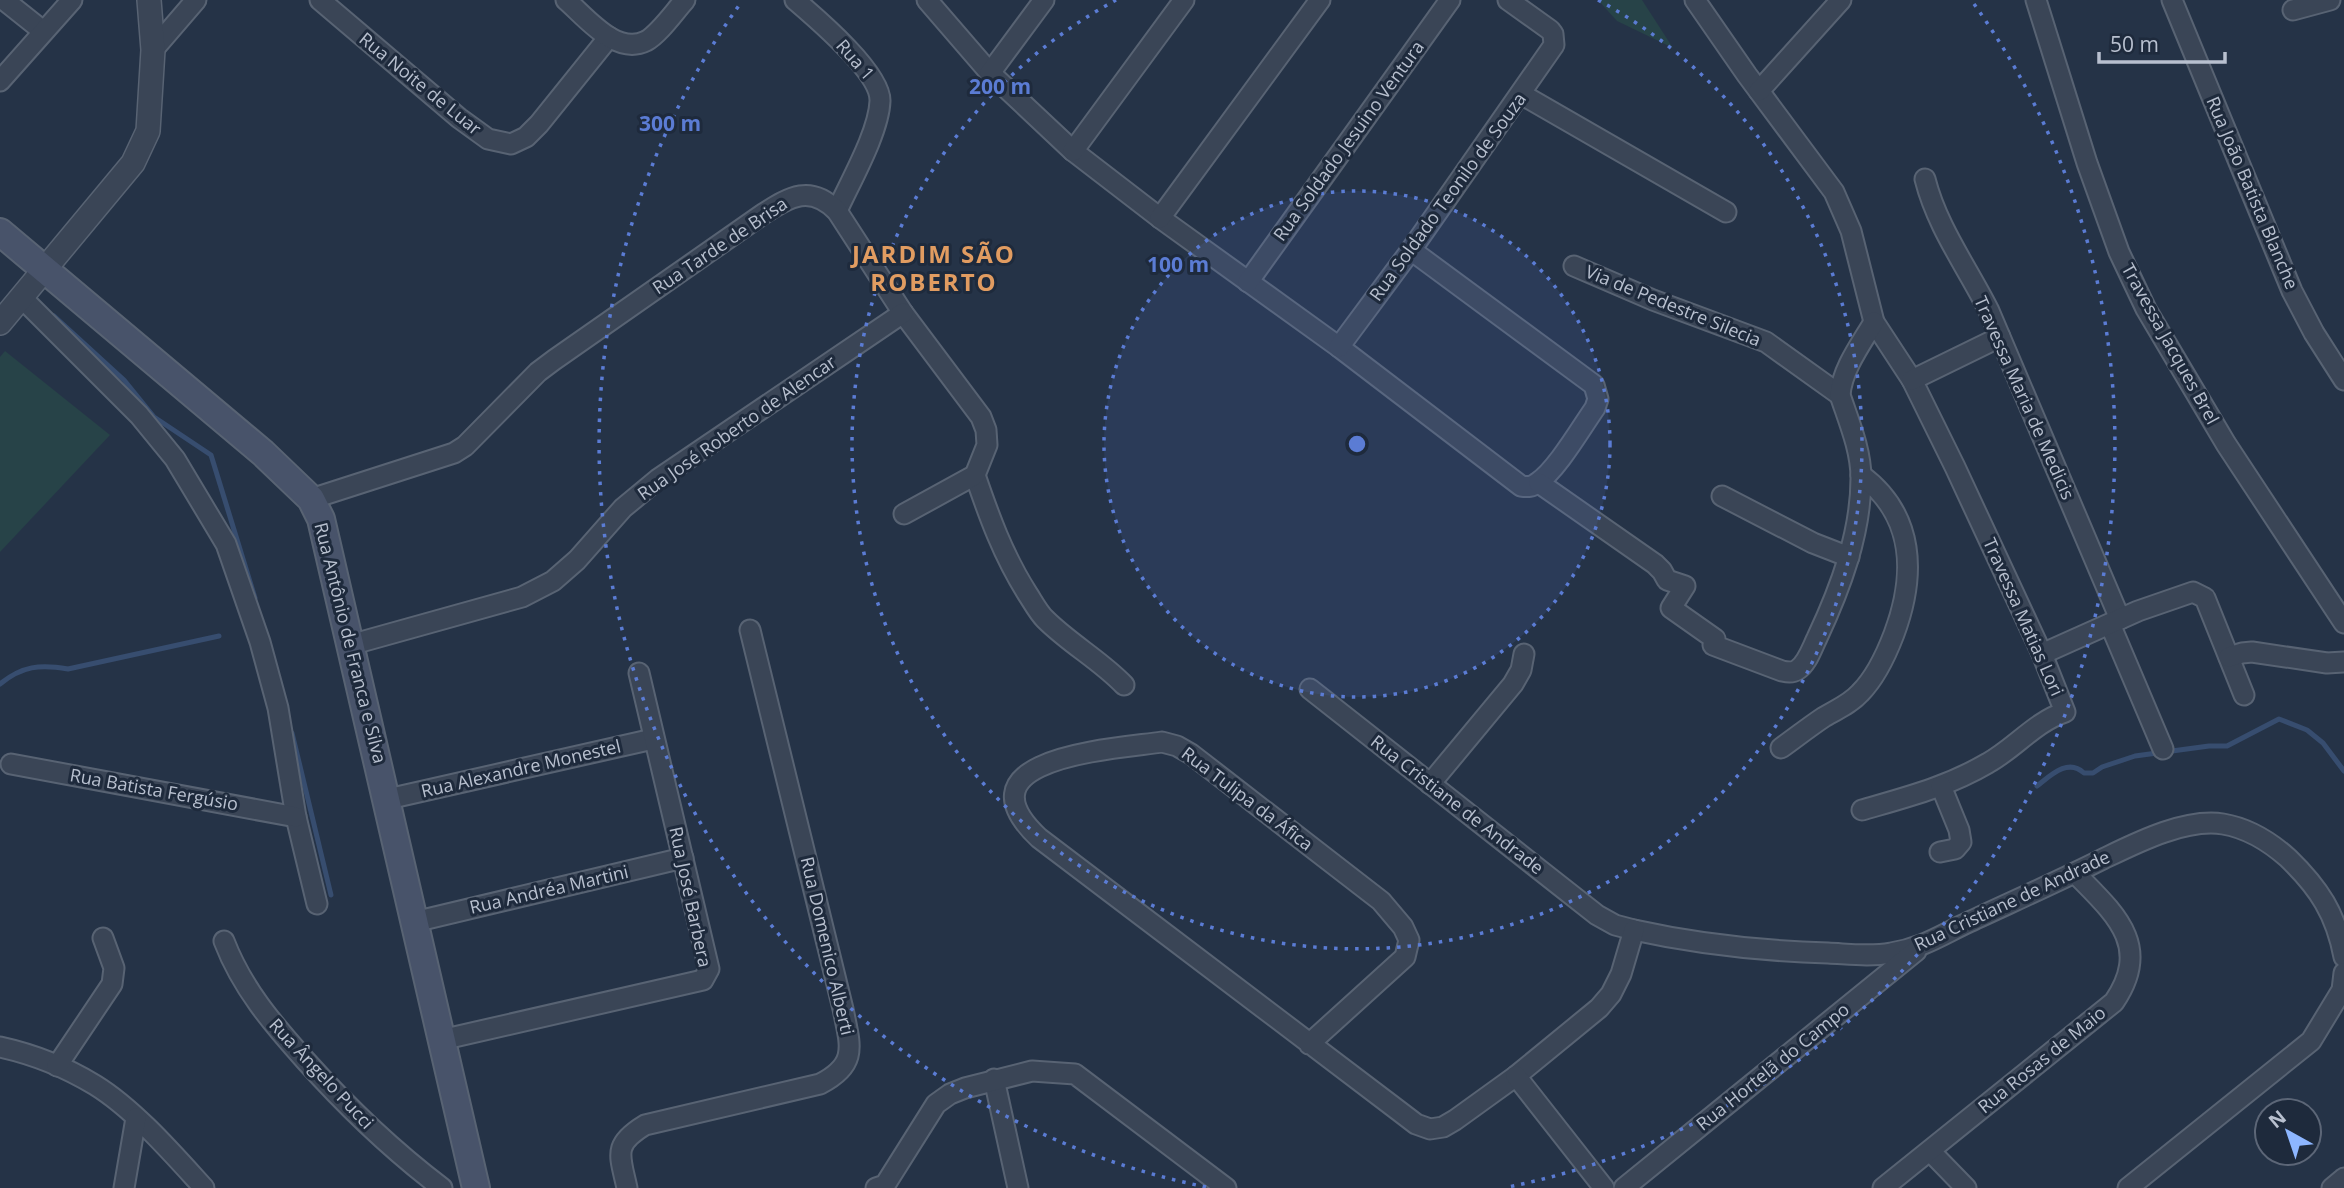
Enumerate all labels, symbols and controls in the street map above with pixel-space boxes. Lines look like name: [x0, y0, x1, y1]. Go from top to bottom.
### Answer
scale bar: [2099, 21, 2225, 65]
street label: Rua Noite de Luar: [355, 27, 487, 140]
text: 50 m: [2110, 30, 2159, 58]
street label: Rua 1: [831, 34, 880, 85]
street label: Rua Soldado Jesuino Ventura: [1267, 35, 1429, 245]
text: 200 m: [969, 72, 1031, 100]
street label: Rua Soldado Teonilo de Souza: [1363, 87, 1531, 305]
street label: Rua João Batista Blanche: [2201, 93, 2304, 293]
text: 300 m: [639, 109, 701, 137]
street label: Rua Tarde de Brisa: [647, 191, 792, 299]
district label: JARDIM SÃO ROBERTO: [850, 237, 1016, 298]
text: 100 m: [1147, 250, 1209, 278]
street label: Via de Pedestre Silecia: [1582, 259, 1765, 351]
street label: Travessa Jacques Brel: [2117, 259, 2225, 428]
street label: Travessa Maria de Medicis: [1969, 292, 2081, 503]
street label: Rua José Roberto de Alencar: [632, 349, 841, 505]
centre of rings: [1345, 432, 1369, 456]
street label: Rua Antônio de Franca e Silva: [309, 520, 393, 766]
street label: Travessa Matias Lori: [1978, 534, 2070, 699]
street label: Rua Cristiane de Andrade: [1366, 729, 1549, 879]
street label: Rua Alexandre Monestel: [419, 733, 623, 803]
street label: Rua Tulipa da Áfica: [1177, 741, 1318, 856]
street label: Rua Batista Fergúsio: [68, 762, 240, 816]
street label: Rua José Barbera: [664, 824, 718, 969]
street label: Rua Cristiane de Andrade: [1910, 844, 2113, 956]
street label: Rua Domenico Alberti: [796, 854, 860, 1037]
street label: Rua Andréa Martini: [467, 859, 631, 919]
street label: Rua Hortelã do Campo: [1691, 997, 1854, 1135]
street label: Rua Rosas de Maio: [1972, 1000, 2110, 1118]
street label: Rua Ângelo Pucci: [264, 1013, 379, 1134]
north arrow: [2253, 1097, 2323, 1167]
text: N: [2263, 1104, 2291, 1134]

